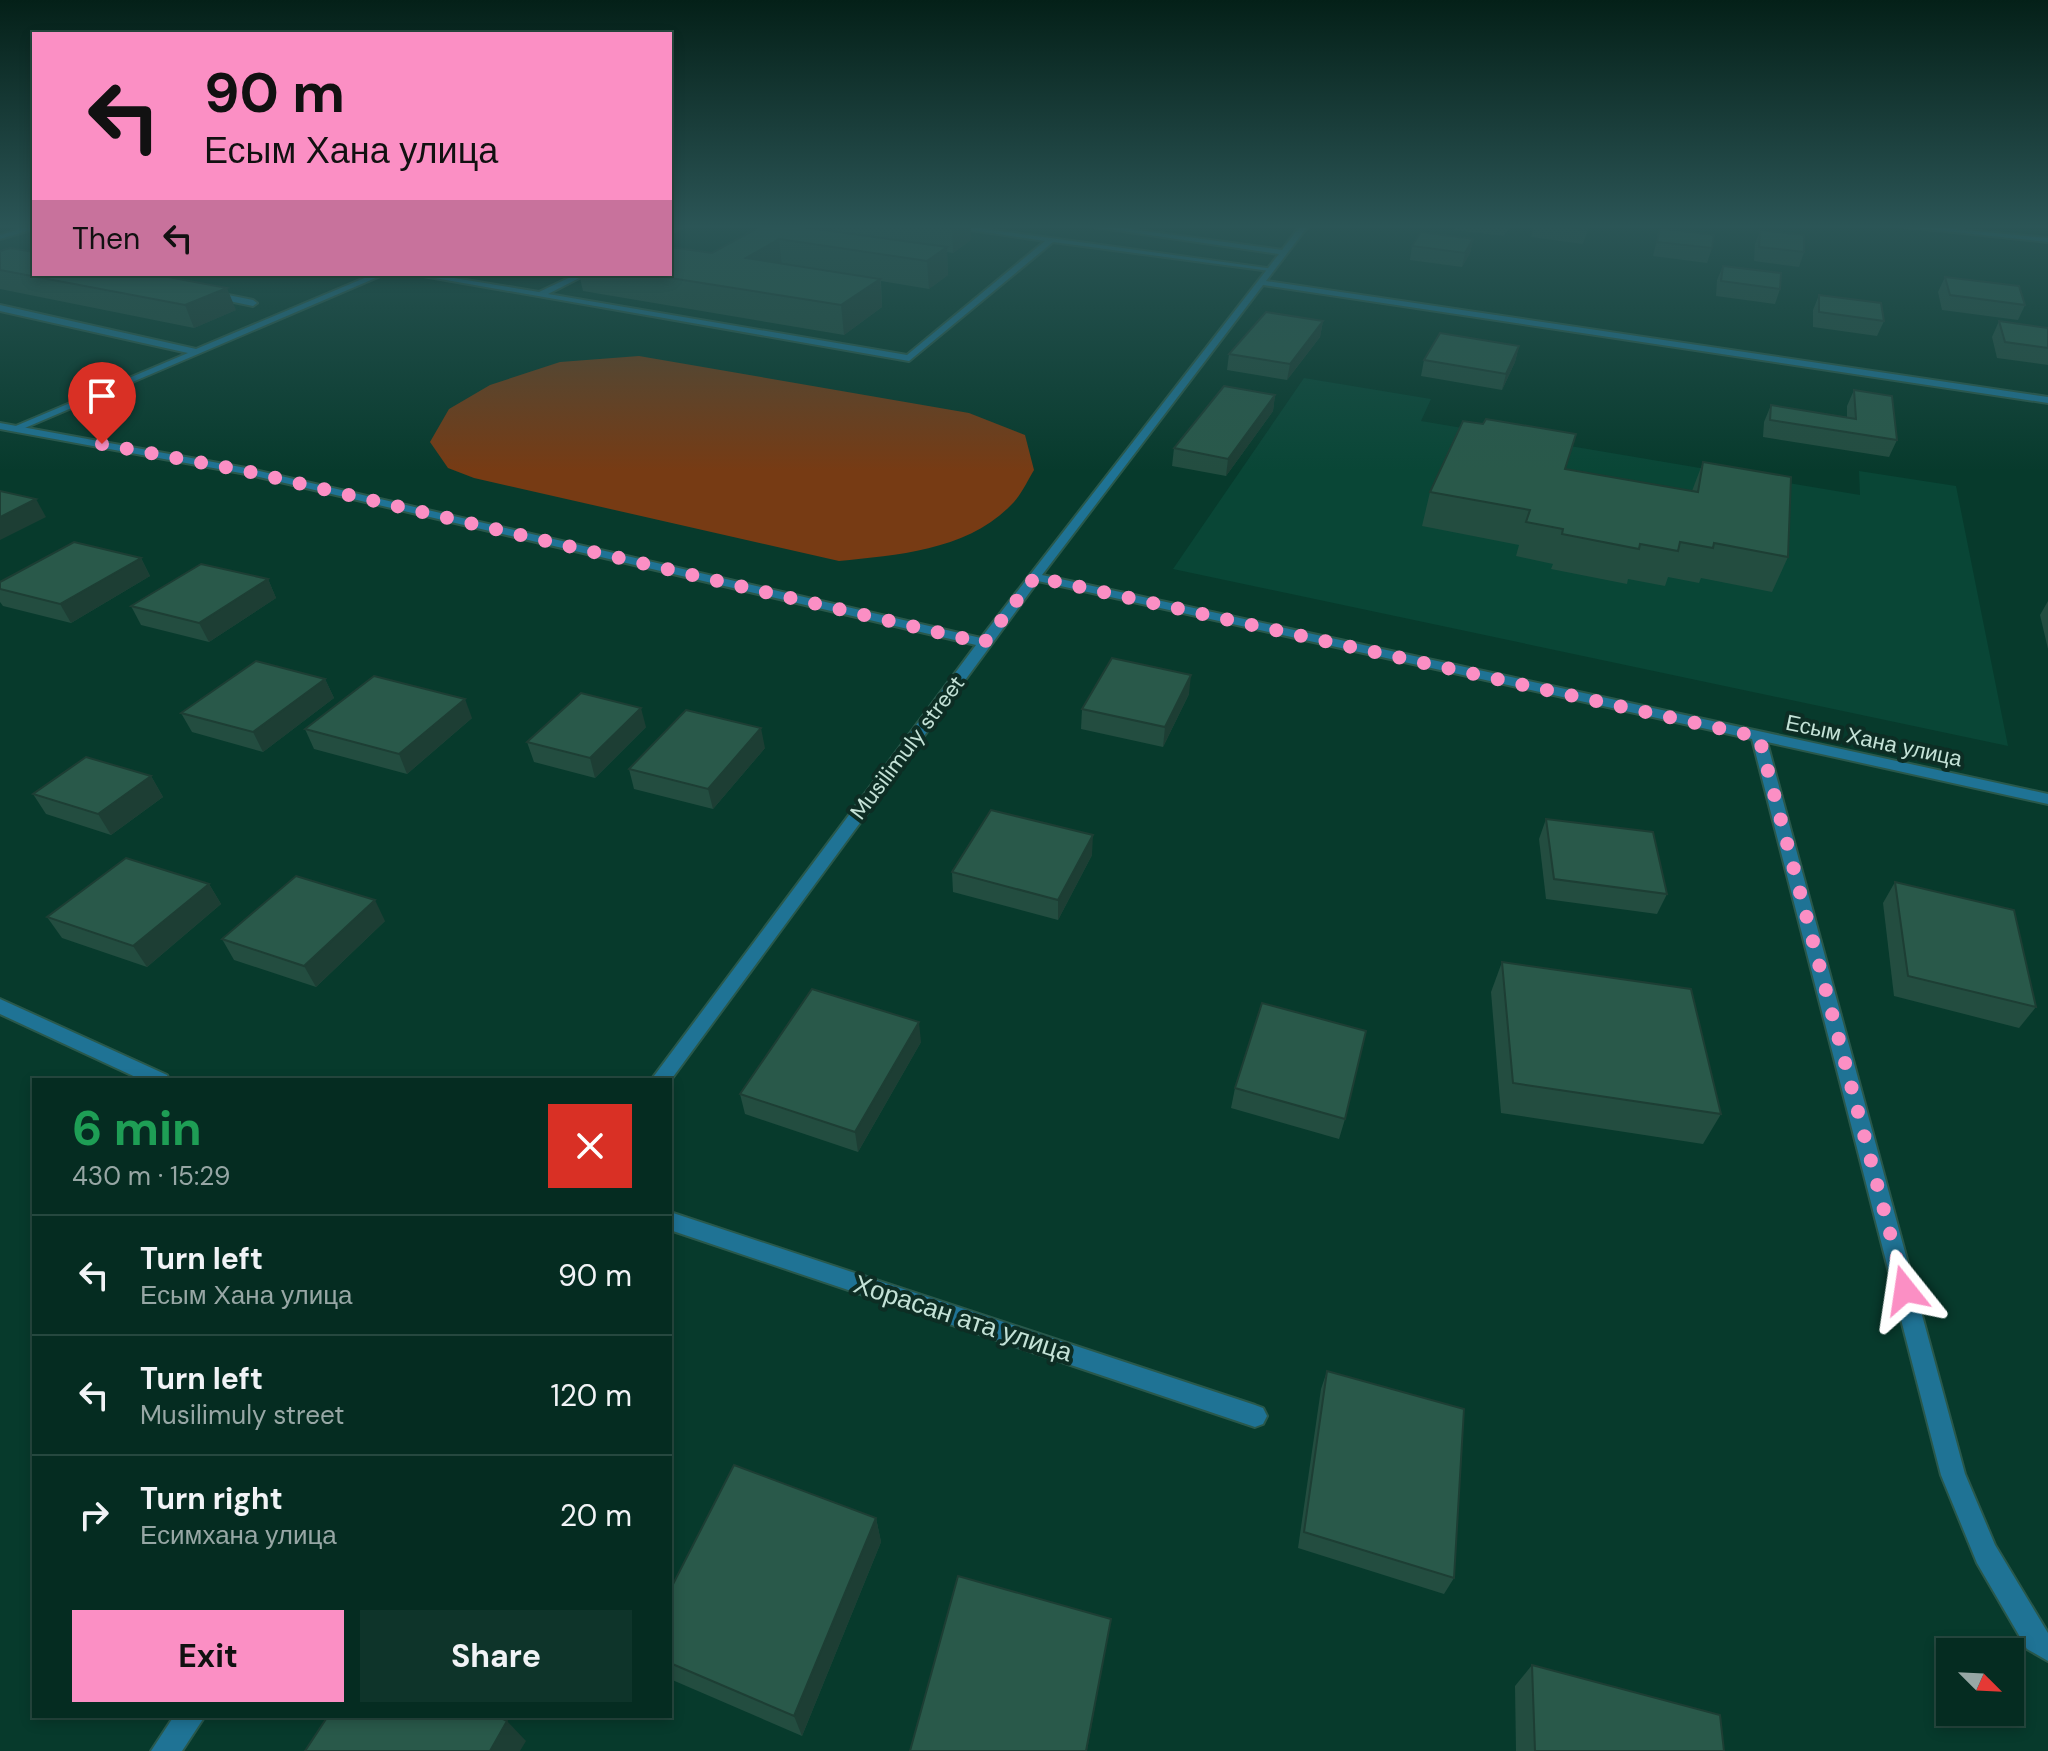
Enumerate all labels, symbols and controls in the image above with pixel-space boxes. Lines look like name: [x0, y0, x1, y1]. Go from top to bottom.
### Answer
text: 90 m: [204, 56, 345, 129]
icon: left: [72, 64, 176, 168]
text: Есым Хана улица: [204, 127, 498, 174]
icon: left: [156, 216, 200, 260]
text: Then: [72, 219, 140, 258]
pin: [68, 362, 136, 444]
icon: arrive: [80, 374, 124, 418]
street label: Musilimuly street: [844, 670, 971, 825]
street label: Есым Хана улица: [1783, 708, 1966, 774]
text: 6 min: [72, 1097, 202, 1160]
button: close: [548, 1104, 632, 1188]
text: 430 m · 15:29: [72, 1159, 230, 1193]
text: Turn left: [140, 1239, 263, 1278]
position arrow: [1863, 1248, 1947, 1332]
icon: left: [72, 1253, 116, 1297]
text: 90 m: [558, 1256, 632, 1295]
street label: Хорасан ата улица: [850, 1267, 1077, 1369]
text: Есым Хана улица: [140, 1278, 353, 1312]
text: Turn left: [140, 1359, 263, 1398]
icon: left: [72, 1373, 116, 1417]
text: 120 m: [550, 1376, 632, 1415]
text: Musilimuly street: [140, 1398, 344, 1432]
text: Turn right: [140, 1479, 283, 1518]
icon: right: [72, 1493, 116, 1537]
text: 20 m: [560, 1496, 632, 1535]
text: Есимхана улица: [140, 1518, 337, 1552]
button: Exit: [72, 1610, 344, 1702]
button: Share: [360, 1610, 632, 1702]
north arrow: [1936, 1638, 2024, 1726]
map controls: [1936, 1638, 2024, 1726]

